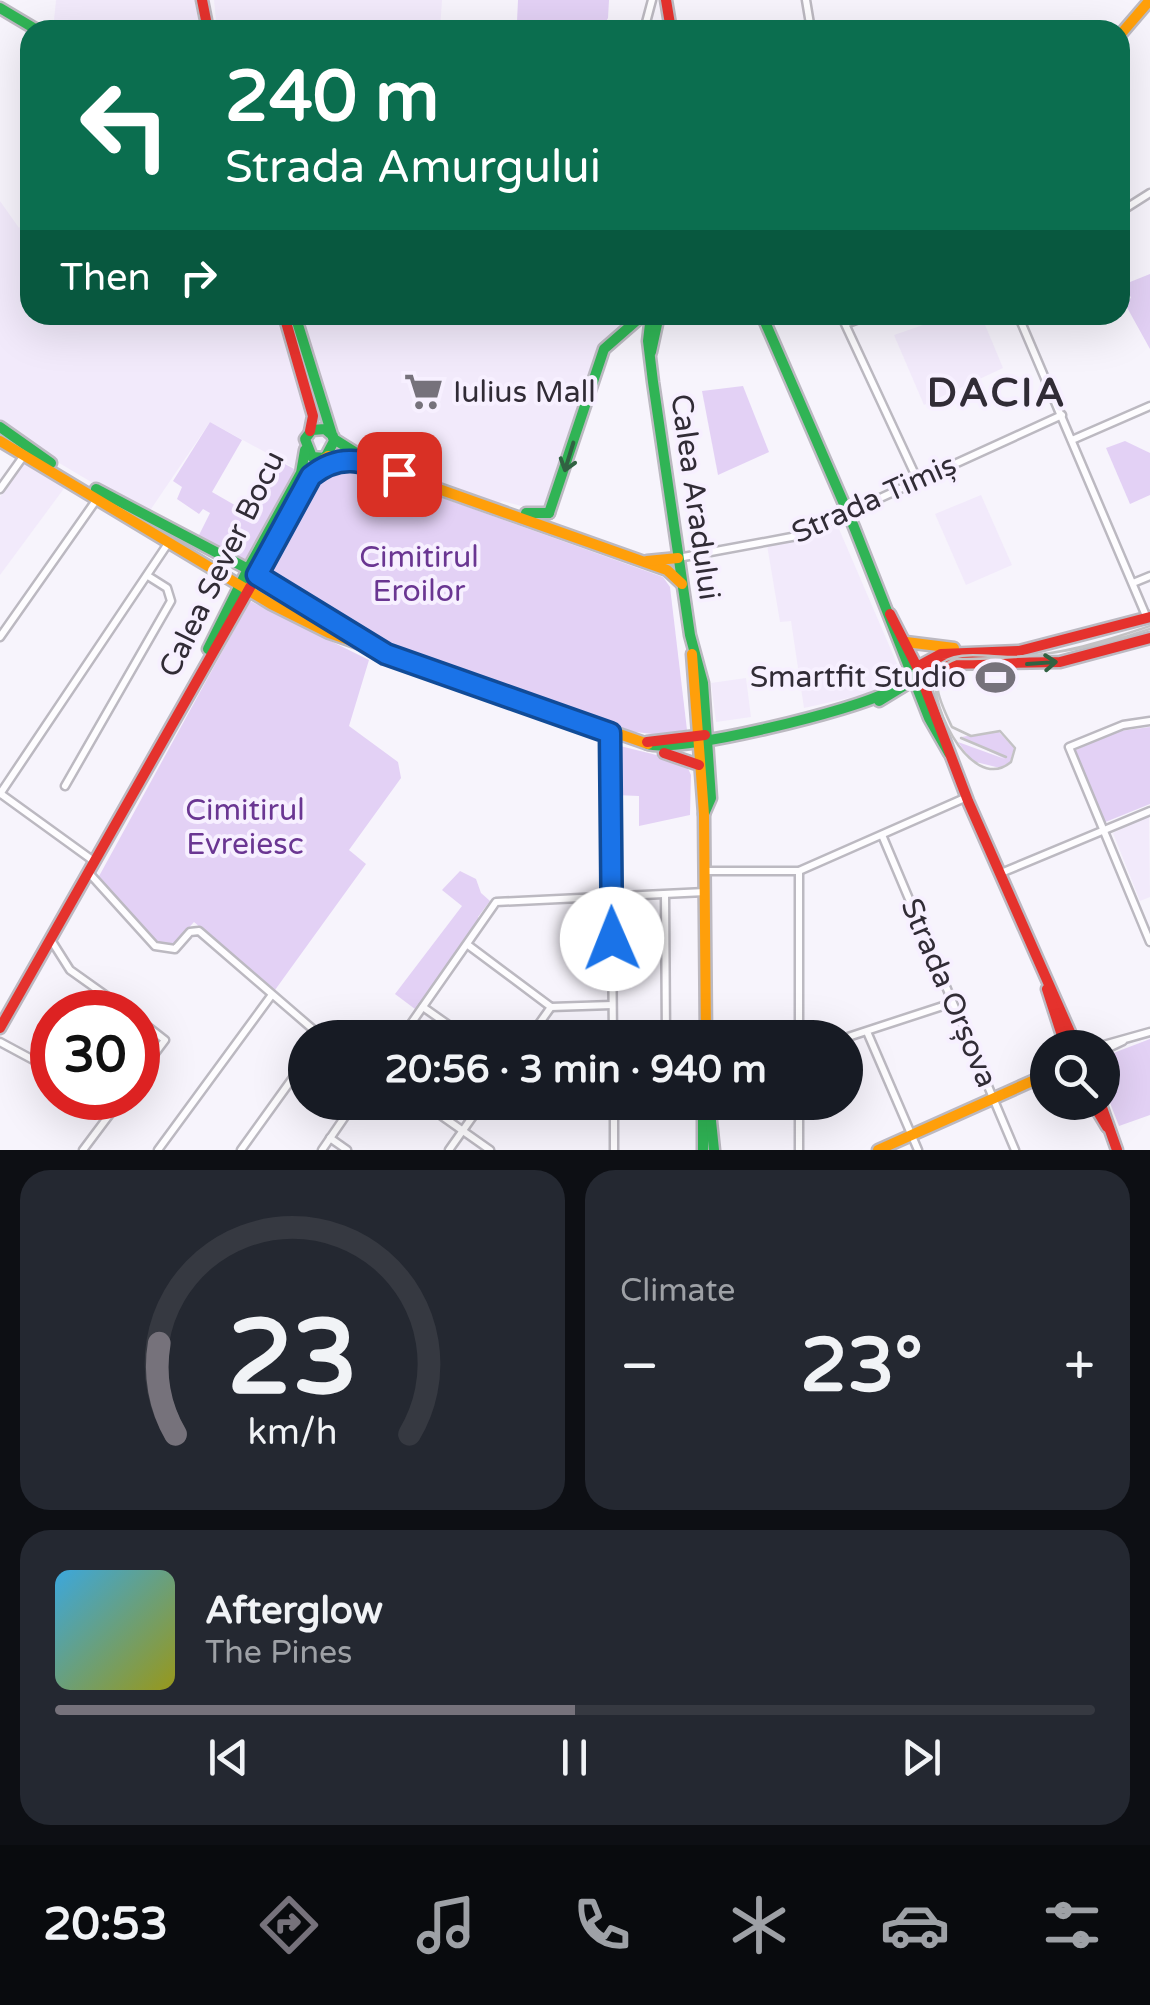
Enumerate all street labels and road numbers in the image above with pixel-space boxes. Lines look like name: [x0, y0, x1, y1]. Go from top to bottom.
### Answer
street label: Calea Aradului: [662, 392, 728, 602]
street label: Calea Sever Bocu: [151, 445, 293, 683]
street label: Strada Timiș: [786, 446, 962, 552]
street label: Strada Orșova: [893, 893, 1005, 1093]

